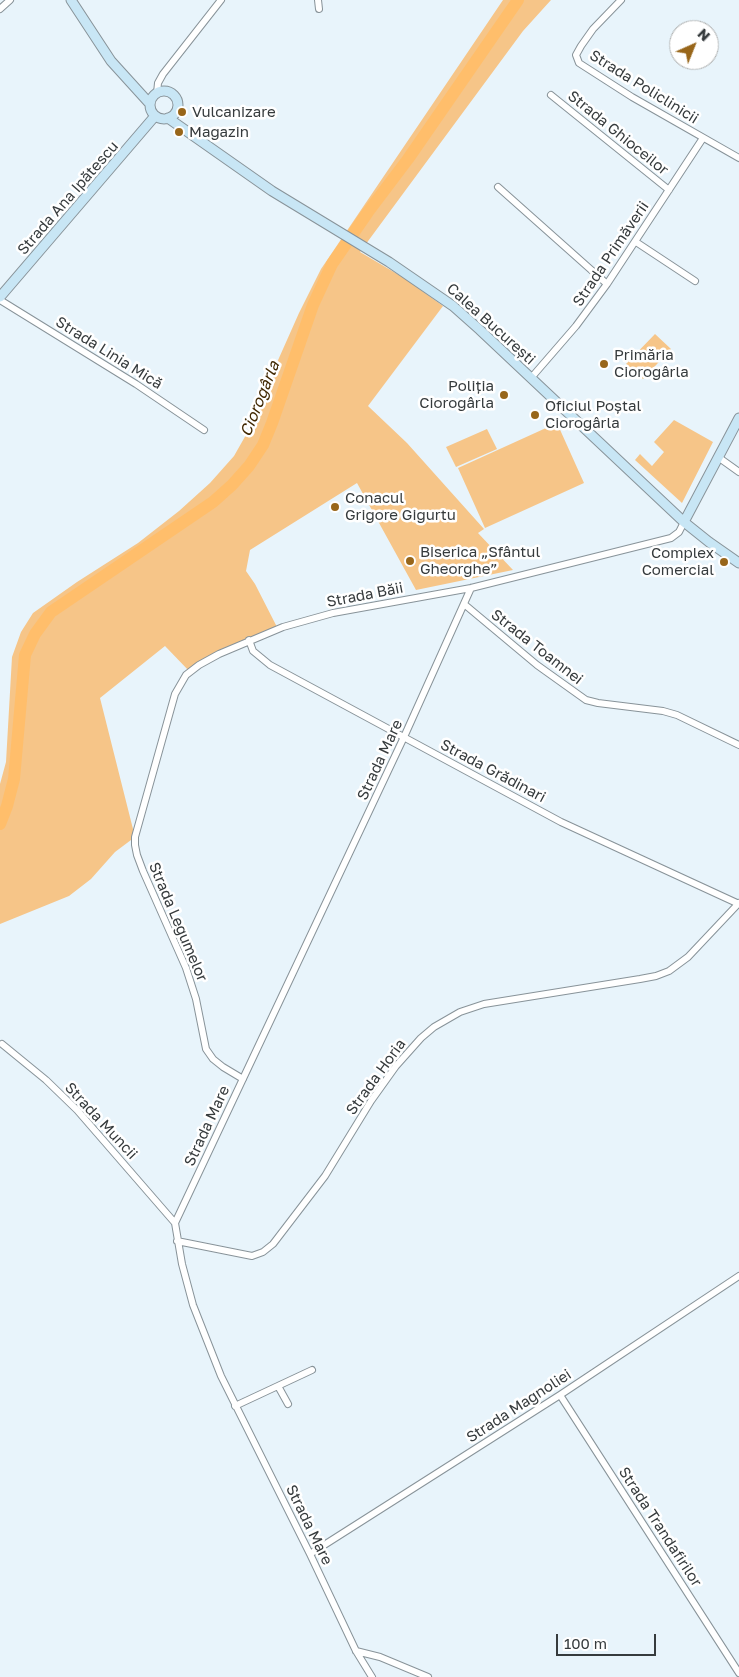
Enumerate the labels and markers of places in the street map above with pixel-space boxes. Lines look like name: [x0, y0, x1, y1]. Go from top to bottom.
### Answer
place label: Vulcanizare: [192, 103, 276, 121]
marker: Vulcanizare: [176, 106, 188, 118]
place label: Magazin: [189, 123, 249, 141]
marker: Magazin: [173, 126, 185, 138]
place label: Primăria Ciorogârla: [614, 346, 689, 381]
marker: Primăria Ciorogârla: [598, 358, 610, 370]
place label: Poliția Ciorogârla: [419, 377, 494, 412]
marker: Poliția Ciorogârla: [498, 389, 510, 401]
place label: Oficiul Poștal Ciorogârla: [545, 397, 641, 432]
marker: Oficiul Poștal Ciorogârla: [529, 409, 541, 421]
place label: Conacul Grigore Gigurtu: [345, 489, 456, 524]
marker: Conacul Grigore Gigurtu: [329, 501, 341, 513]
place label: Biserica „Sfântul Gheorghe”: [420, 543, 540, 578]
place label: Complex Comercial: [642, 544, 714, 579]
marker: Biserica „Sfântul Gheorghe”: [404, 555, 416, 567]
marker: Complex Comercial: [718, 556, 730, 568]

